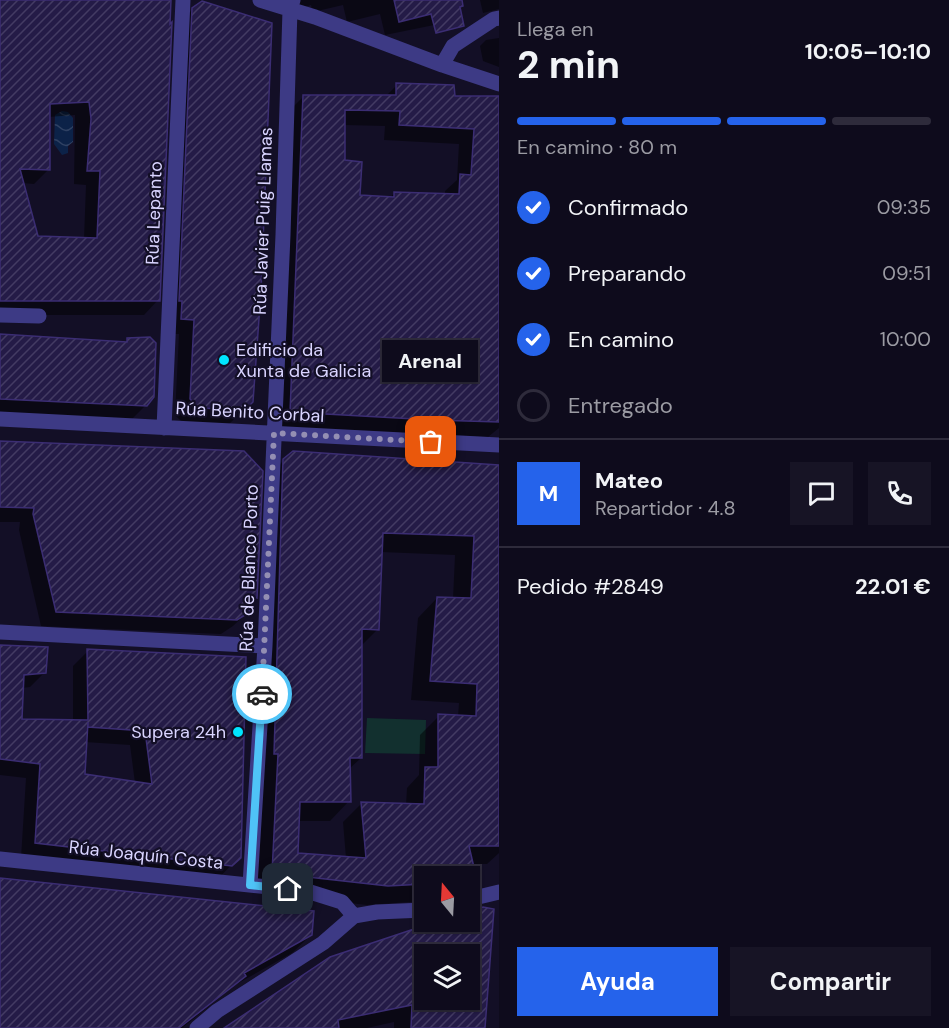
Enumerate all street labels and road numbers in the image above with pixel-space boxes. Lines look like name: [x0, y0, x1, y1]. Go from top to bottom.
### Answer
street label: Rúa Javier Puig Llamas: [248, 127, 278, 315]
street label: Rúa Lepanto: [140, 161, 168, 265]
street label: Rúa Benito Corbal: [175, 396, 325, 428]
street label: Rúa de Blanco Porto: [234, 484, 264, 652]
street label: Rúa Joaquín Costa: [68, 835, 224, 875]

